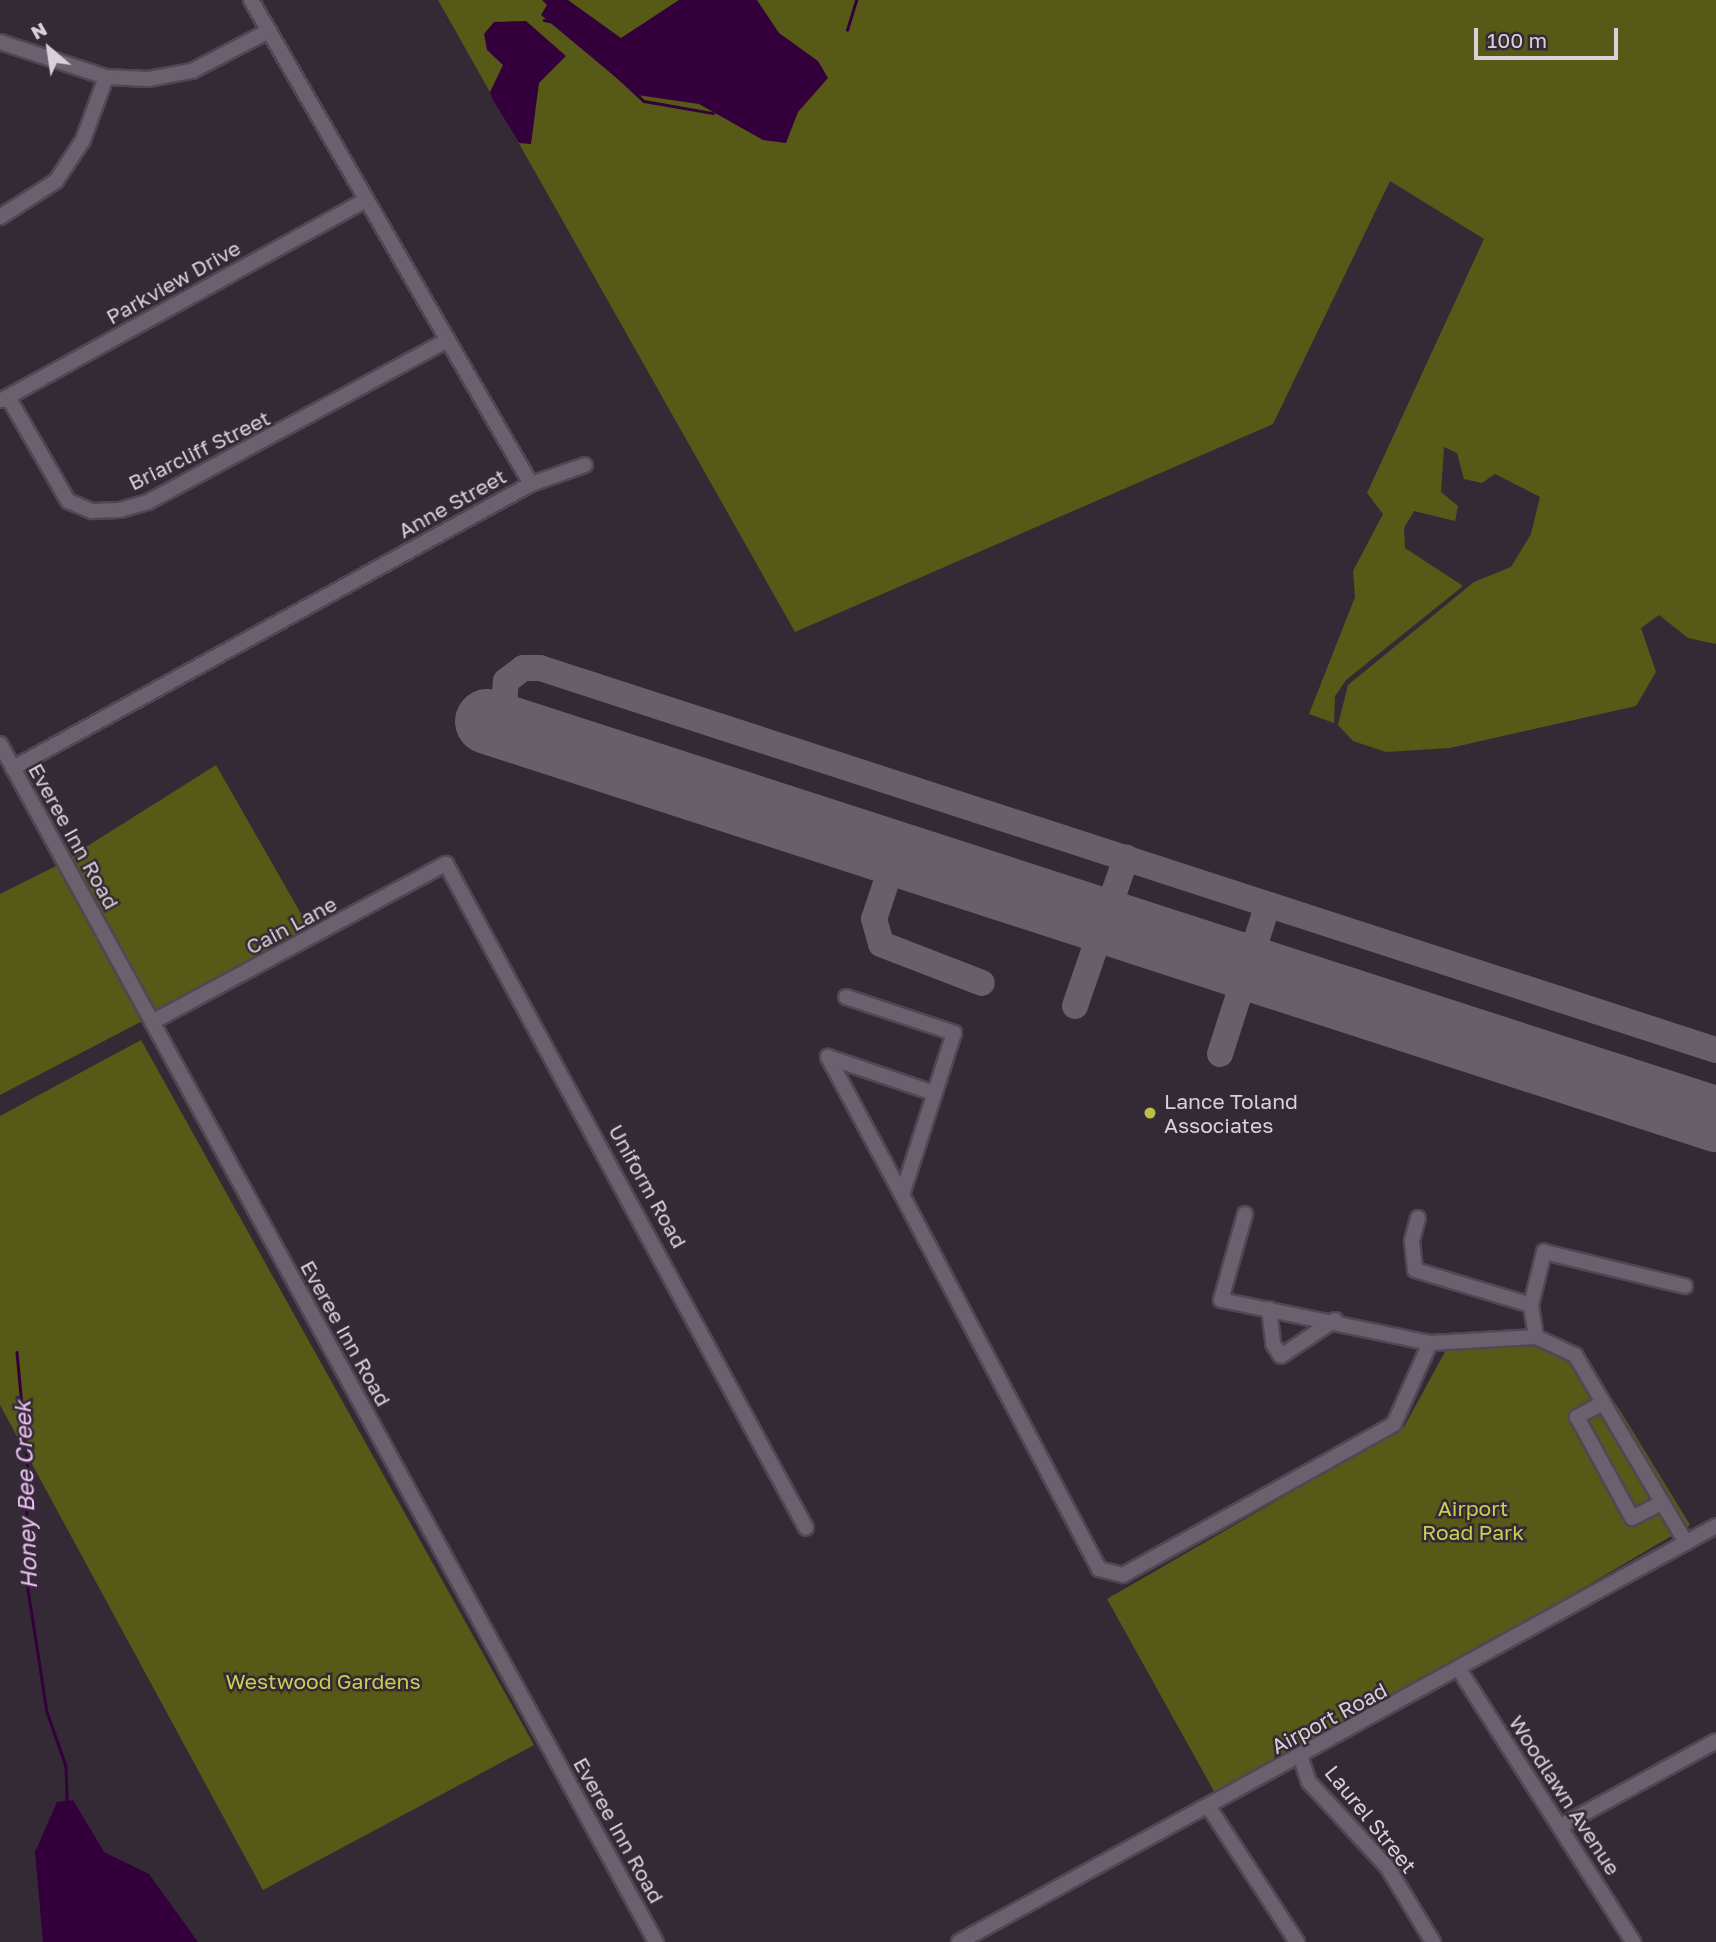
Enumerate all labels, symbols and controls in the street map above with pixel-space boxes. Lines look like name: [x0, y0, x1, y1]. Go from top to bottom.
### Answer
north arrow: [14, 14, 84, 84]
scale bar: [1478, 14, 1622, 58]
text: N: [27, 17, 50, 44]
text: 100 m: [1487, 27, 1547, 53]
street label: Parkview Drive: [102, 235, 244, 329]
street label: Briarcliff Street: [124, 405, 274, 495]
street label: Anne Street: [394, 463, 510, 543]
street label: Everee Inn Road: [24, 759, 124, 913]
street label: Cain Lane: [241, 891, 341, 959]
place label: Lance Toland Associates: [1164, 1088, 1298, 1138]
marker: Lance Toland Associates: [1142, 1105, 1158, 1121]
street label: Uniform Road: [604, 1120, 692, 1252]
street label: Everee Inn Road: [296, 1256, 396, 1410]
water label: Honey Bee Creek: [8, 1400, 42, 1590]
park label: Airport Road Park: [1422, 1495, 1524, 1545]
park label: Westwood Gardens: [225, 1668, 421, 1694]
street label: Airport Road: [1267, 1677, 1391, 1759]
street label: Woodlawn Avenue: [1504, 1711, 1626, 1879]
street label: Everee Inn Road: [569, 1753, 669, 1907]
street label: Laurel Street: [1320, 1760, 1422, 1878]

